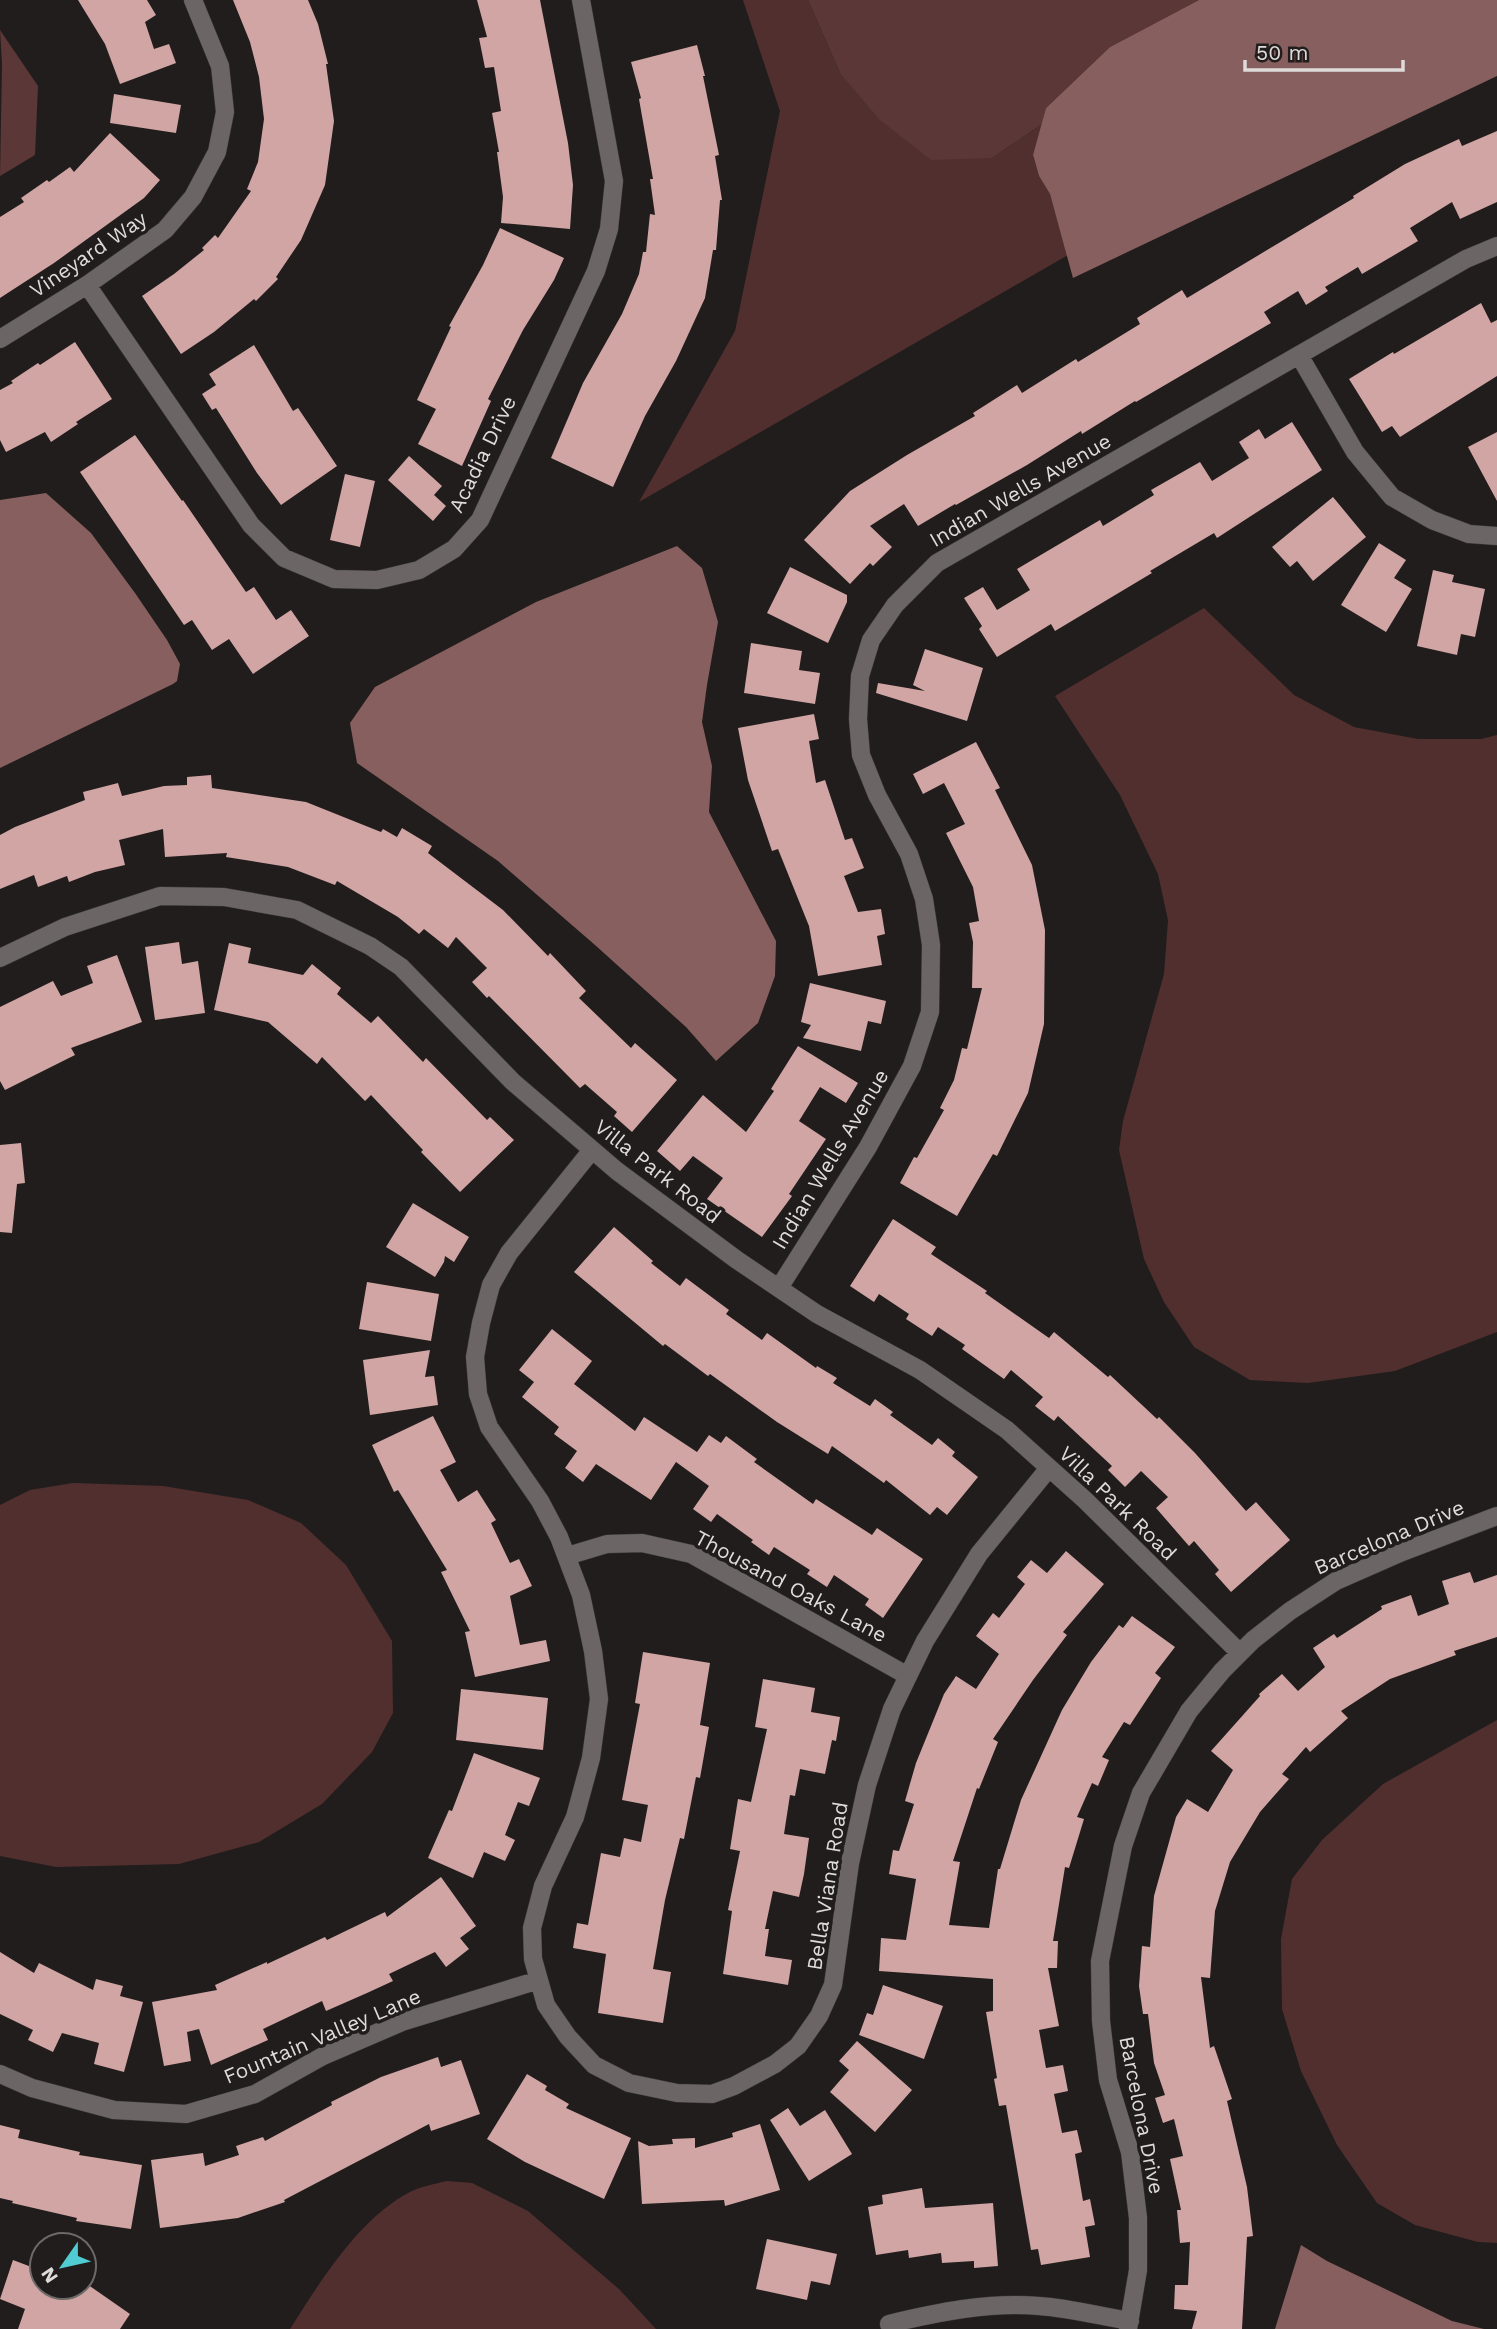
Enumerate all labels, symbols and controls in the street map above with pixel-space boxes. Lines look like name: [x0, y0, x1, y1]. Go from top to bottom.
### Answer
scale bar: [1245, 28, 1402, 72]
text: 50 m: [1256, 40, 1308, 65]
street label: Vineyard Way: [25, 206, 151, 302]
street label: Acadia Drive: [443, 392, 521, 516]
street label: Indian Wells Avenue: [925, 428, 1115, 552]
street label: Indian Wells Avenue: [766, 1064, 894, 1254]
street label: Villa Park Road: [590, 1114, 726, 1228]
street label: Villa Park Road: [1054, 1441, 1182, 1565]
street label: Barcelona Drive: [1310, 1494, 1468, 1580]
street label: Thousand Oaks Lane: [691, 1525, 891, 1647]
street label: Bella Viana Road: [801, 1800, 853, 1972]
street label: Fountain Valley Lane: [220, 1983, 424, 2089]
street label: Barcelona Drive: [1114, 2034, 1170, 2196]
north arrow: [28, 2231, 98, 2301]
text: N: [36, 2263, 63, 2287]

